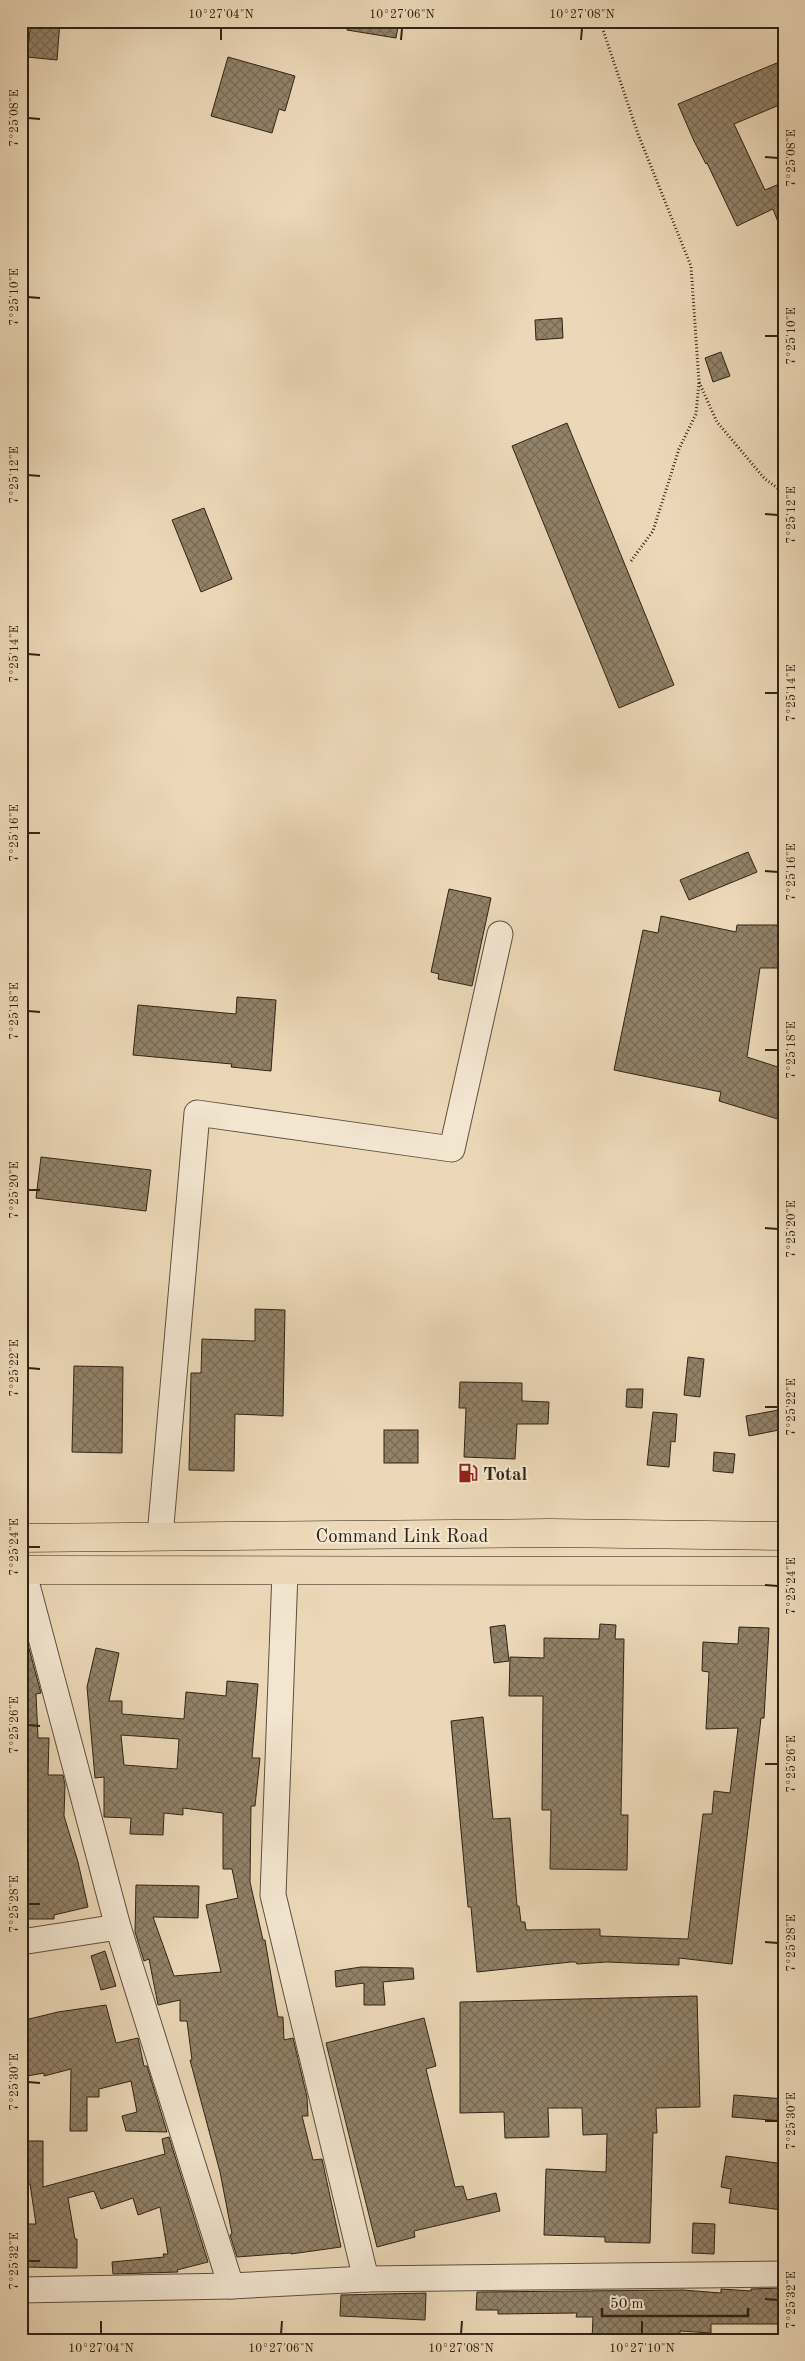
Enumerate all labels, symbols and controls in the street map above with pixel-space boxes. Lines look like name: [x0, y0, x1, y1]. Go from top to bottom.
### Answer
text: 10°27'04"N: [188, 9, 254, 21]
text: 10°27'06"N: [369, 9, 435, 21]
text: 10°27'08"N: [549, 9, 615, 21]
text: 7°25'08"E: [8, 89, 21, 147]
text: 7°25'08"E: [785, 129, 798, 187]
text: 7°25'10"E: [8, 268, 21, 326]
text: 7°25'10"E: [785, 307, 798, 365]
text: 7°25'12"E: [8, 446, 21, 504]
text: 7°25'12"E: [785, 486, 798, 544]
text: 7°25'14"E: [8, 625, 21, 683]
text: 7°25'14"E: [785, 664, 798, 722]
text: 7°25'16"E: [8, 804, 21, 862]
text: 7°25'16"E: [785, 843, 798, 901]
text: 7°25'18"E: [8, 982, 21, 1040]
text: 7°25'18"E: [785, 1021, 798, 1079]
text: 7°25'20"E: [8, 1161, 21, 1219]
text: 7°25'20"E: [785, 1200, 798, 1258]
text: 7°25'22"E: [8, 1339, 21, 1397]
text: 7°25'22"E: [785, 1378, 798, 1436]
fuel station icon: Total: [457, 1462, 479, 1484]
place label: Total: [483, 1466, 528, 1485]
text: 7°25'24"E: [8, 1518, 21, 1576]
street label: Command Link Road: [316, 1528, 489, 1547]
text: 7°25'24"E: [785, 1557, 798, 1615]
text: 7°25'26"E: [8, 1696, 21, 1754]
text: 7°25'26"E: [785, 1735, 798, 1793]
text: 7°25'28"E: [8, 1875, 21, 1933]
text: 7°25'28"E: [785, 1914, 798, 1972]
text: 7°25'30"E: [8, 2053, 21, 2111]
text: 7°25'30"E: [785, 2092, 798, 2150]
text: 7°25'32"E: [8, 2232, 21, 2290]
text: 7°25'32"E: [785, 2271, 798, 2329]
scale bar: [602, 2286, 749, 2318]
text: 50 m: [610, 2297, 644, 2312]
text: 10°27'04"N: [68, 2343, 134, 2355]
text: 10°27'06"N: [248, 2343, 314, 2355]
text: 10°27'08"N: [428, 2343, 494, 2355]
text: 10°27'10"N: [609, 2343, 675, 2355]

